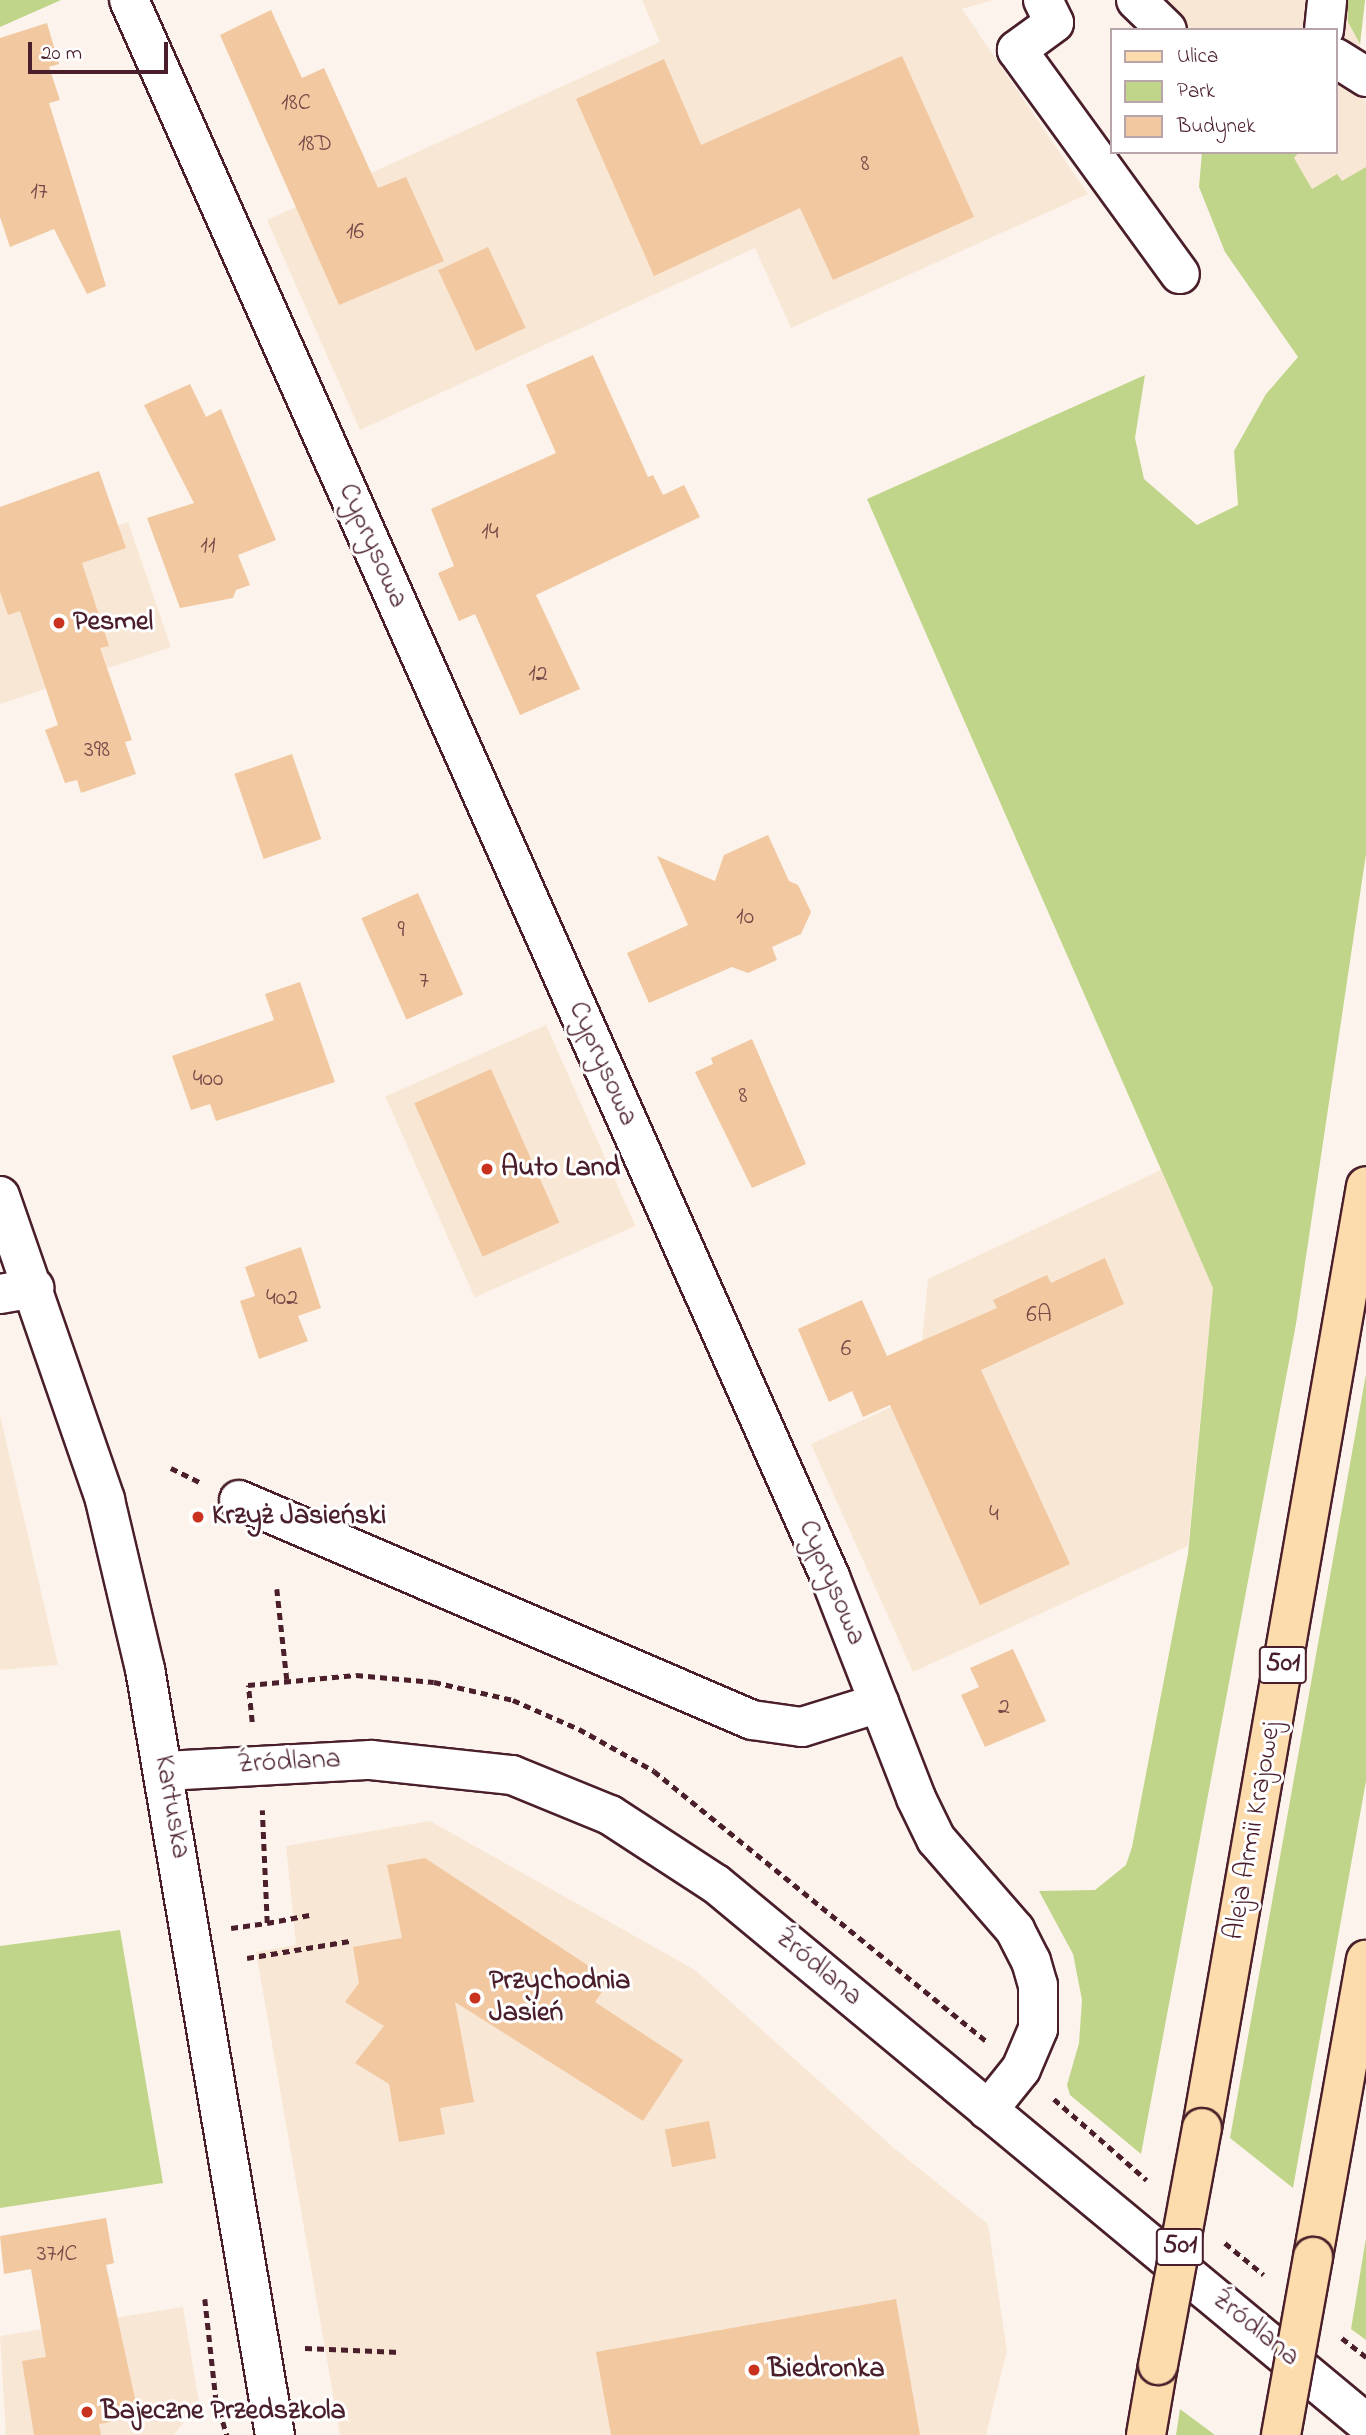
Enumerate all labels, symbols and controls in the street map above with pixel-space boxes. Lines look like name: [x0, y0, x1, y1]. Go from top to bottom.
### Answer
scale bar: [32, 28, 172, 72]
legend: [1110, 28, 1338, 154]
text: 20 m: [41, 39, 82, 69]
text: Ulica: [1177, 42, 1218, 72]
text: Park: [1177, 77, 1215, 107]
house number: 18C: [281, 90, 311, 118]
text: Budynek: [1177, 112, 1256, 142]
house number: 18D: [298, 131, 332, 159]
house number: 8: [861, 151, 869, 179]
house number: 17: [30, 179, 48, 207]
house number: 16: [346, 219, 364, 247]
street label: Cyprysowa: [330, 479, 414, 613]
house number: 14: [481, 519, 499, 547]
house number: 11: [200, 533, 216, 561]
place label: Pesmel: [73, 606, 153, 640]
marker: Pesmel: [51, 615, 67, 631]
house number: 12: [528, 661, 548, 689]
house number: 398: [84, 737, 110, 765]
house number: 10: [736, 904, 754, 932]
house number: 9: [397, 917, 405, 945]
house number: 7: [419, 968, 429, 996]
street label: Cyprysowa: [560, 997, 644, 1131]
house number: 400: [193, 1066, 223, 1094]
house number: 8: [739, 1083, 747, 1111]
place label: Auto Land: [501, 1152, 620, 1186]
marker: Auto Land: [479, 1161, 495, 1177]
house number: 402: [266, 1285, 298, 1313]
house number: 6A: [1026, 1302, 1052, 1330]
house number: 6: [841, 1336, 851, 1364]
place label: Krzyż Jasieński: [212, 1500, 386, 1534]
house number: 4: [989, 1501, 999, 1529]
marker: Krzyż Jasieński: [190, 1509, 206, 1525]
street label: Cyprysowa: [790, 1515, 872, 1651]
road number: 501: [1258, 1642, 1308, 1688]
house number: 2: [998, 1694, 1010, 1722]
street label: Aleja Armii Krajowej: [1218, 1719, 1290, 1943]
street label: Źródlana: [236, 1744, 342, 1782]
street label: Kartuska: [145, 1753, 197, 1861]
street label: Źródlana: [768, 1922, 868, 2014]
place label: Przychodnia Jasień: [489, 1965, 630, 2031]
marker: Przychodnia Jasień: [467, 1990, 483, 2006]
road number: 501: [1156, 2224, 1204, 2270]
house number: 371C: [37, 2241, 77, 2269]
street label: Źródlana: [1204, 2283, 1306, 2375]
place label: Biedronka: [768, 2353, 885, 2387]
marker: Biedronka: [746, 2362, 762, 2378]
place label: Bajeczne Przedszkola: [101, 2395, 346, 2429]
marker: Bajeczne Przedszkola: [79, 2404, 95, 2420]

